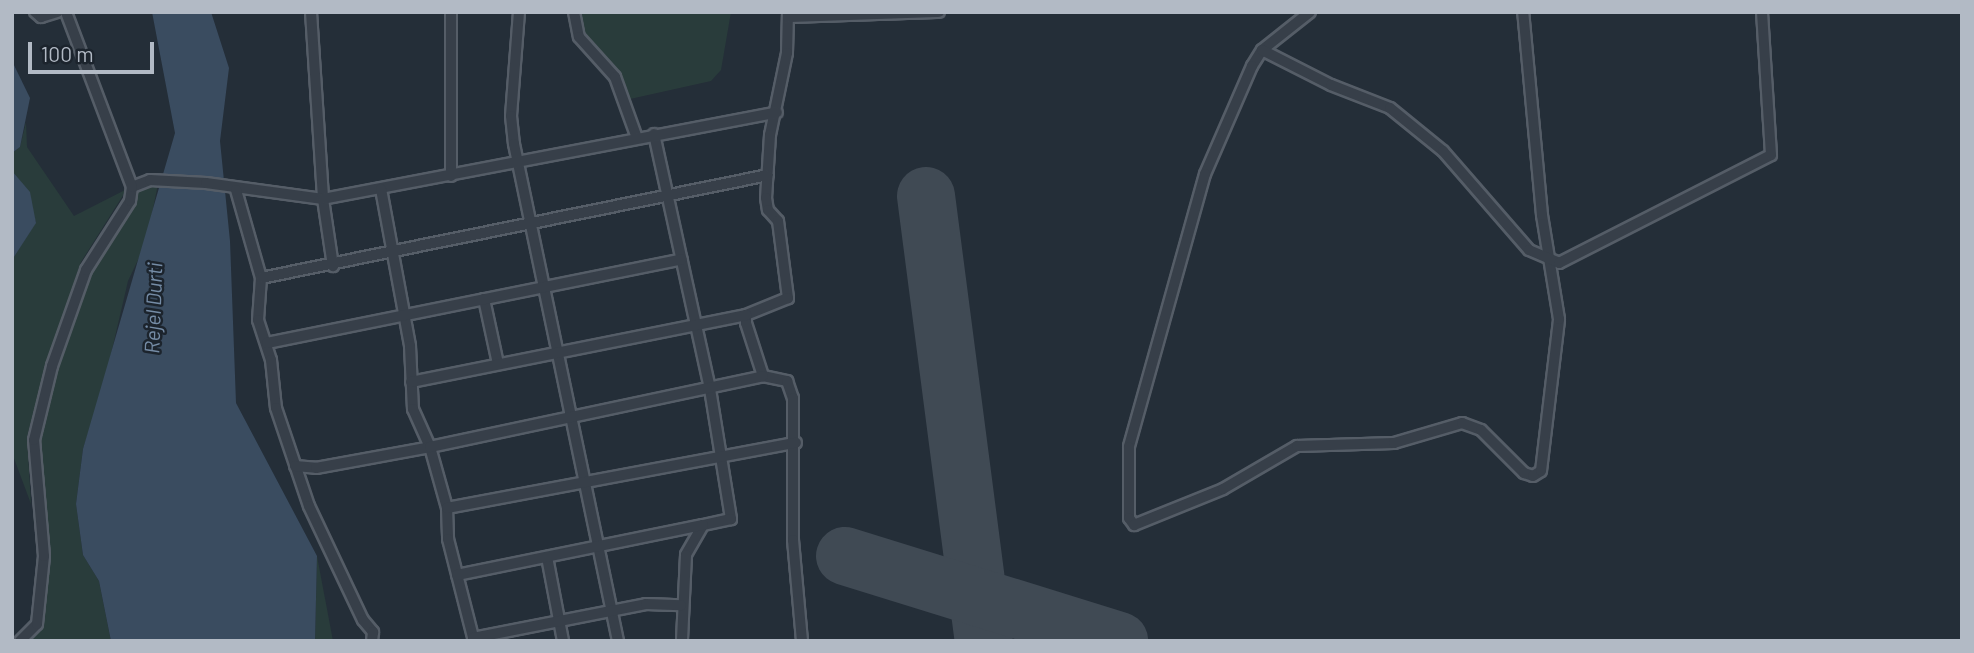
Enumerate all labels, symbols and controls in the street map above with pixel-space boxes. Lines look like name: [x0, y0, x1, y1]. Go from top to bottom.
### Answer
scale bar: [32, 28, 158, 72]
text: 100 m: [41, 41, 94, 66]
water label: Rejel Durti: [139, 262, 167, 354]

